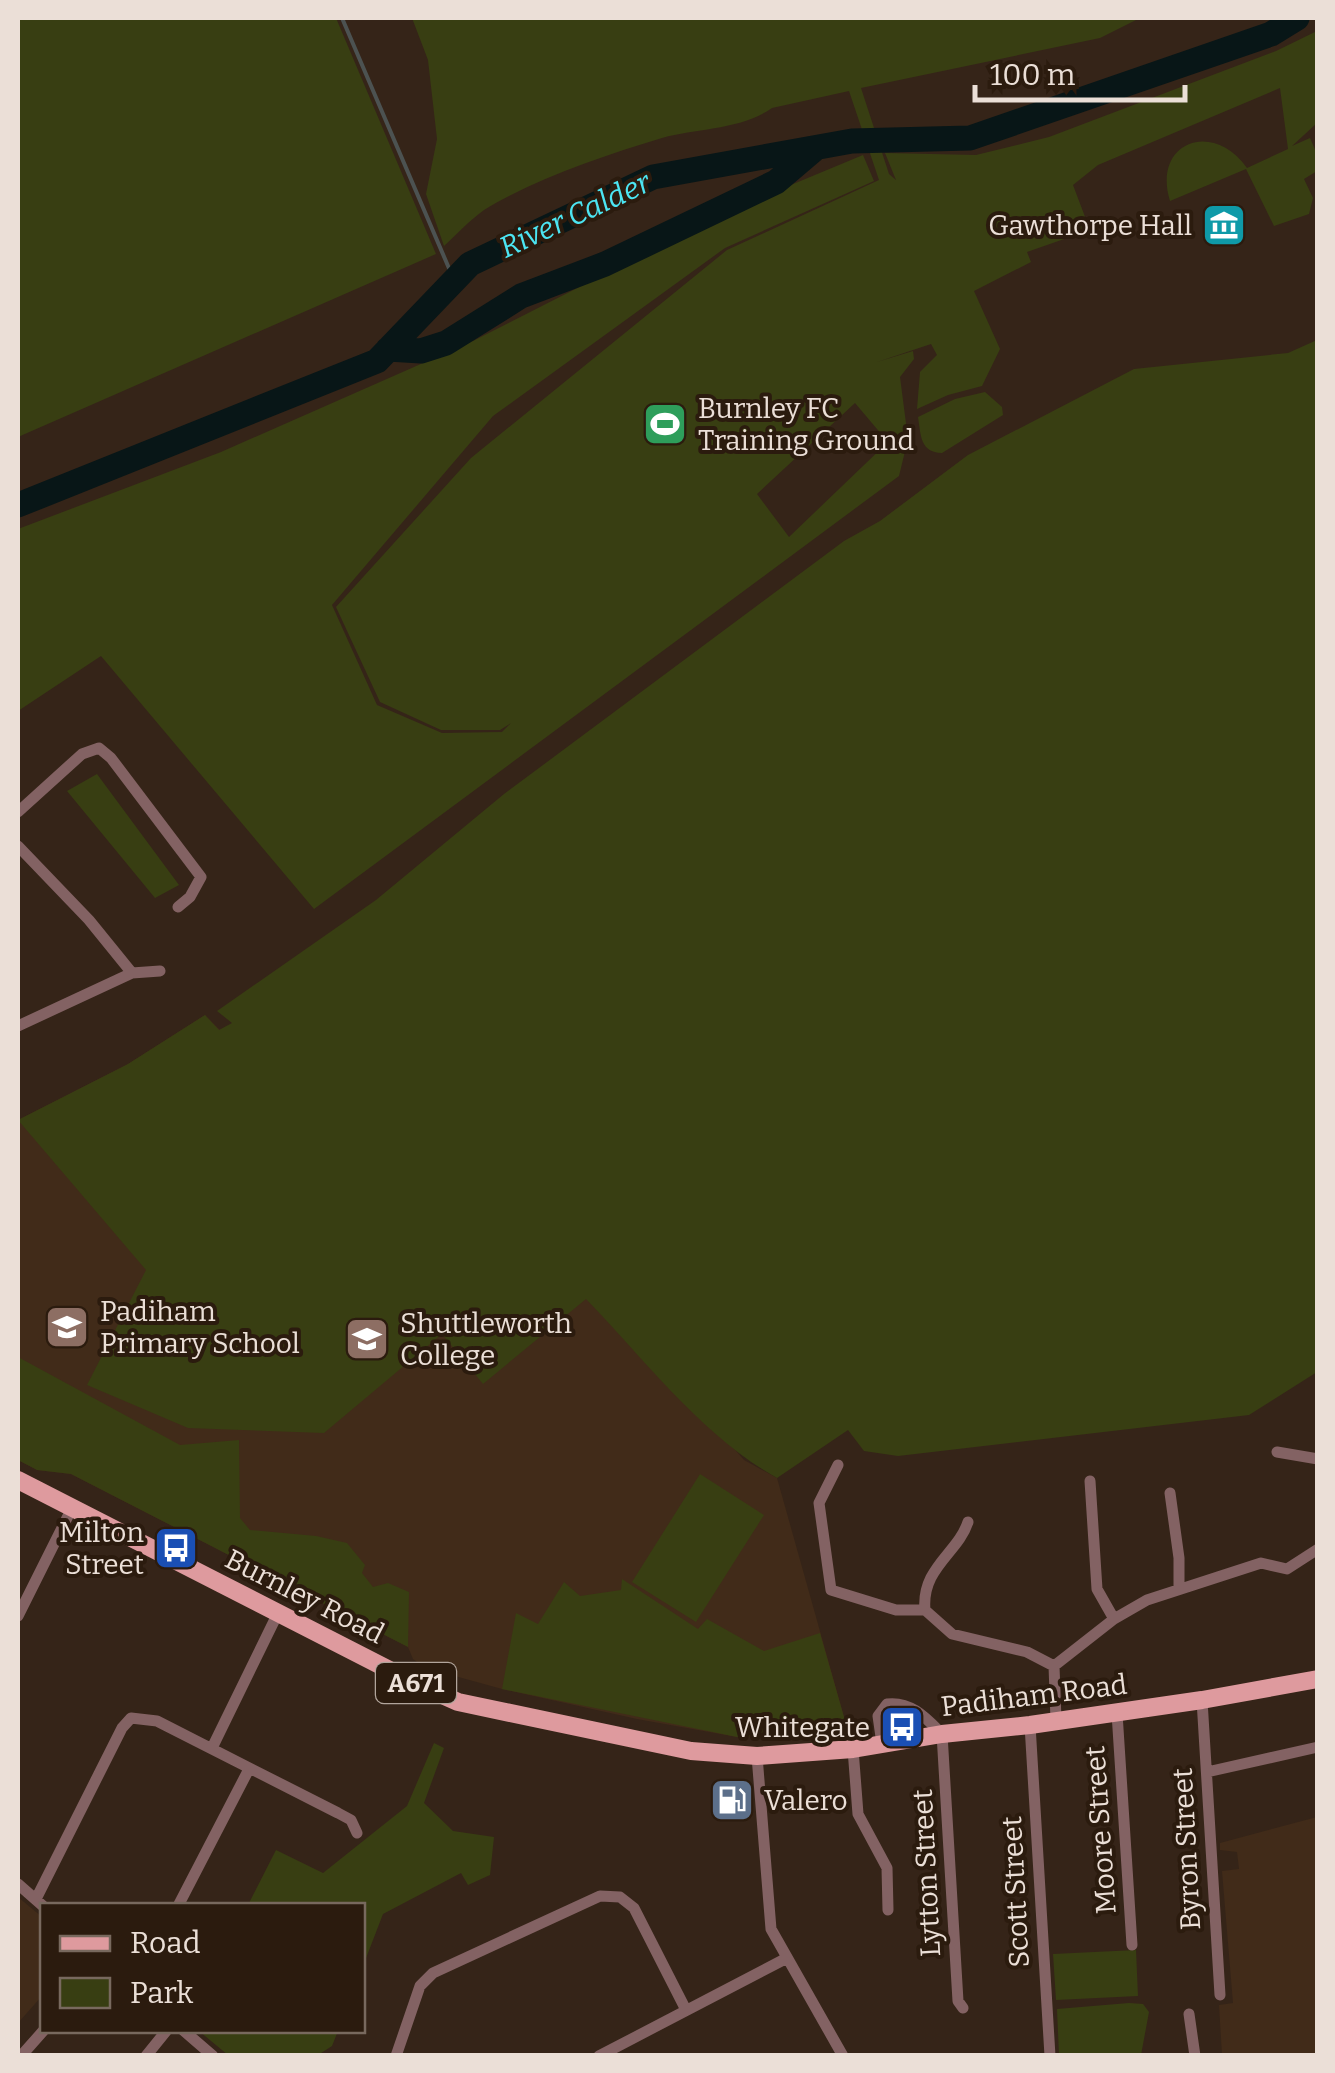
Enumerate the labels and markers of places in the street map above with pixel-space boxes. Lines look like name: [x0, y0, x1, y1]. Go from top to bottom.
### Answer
museum icon: Gawthorpe Hall: [1201, 202, 1247, 248]
place label: Gawthorpe Hall: [988, 209, 1192, 242]
place label: Burnley FC Training Ground: [698, 392, 914, 457]
sports icon: Burnley FC Training Ground: [642, 401, 688, 447]
place label: Padiham Primary School: [100, 1295, 300, 1360]
school or university icon: Padiham Primary School: [44, 1304, 90, 1350]
place label: Shuttleworth College: [400, 1307, 572, 1372]
school or university icon: Shuttleworth College: [344, 1316, 390, 1362]
place label: Milton Street: [59, 1516, 144, 1581]
bus stop icon: Milton Street: [153, 1525, 199, 1571]
bus stop icon: Whitegate: [879, 1704, 925, 1750]
place label: Whitegate: [735, 1711, 870, 1744]
fuel station icon: Valero: [709, 1777, 755, 1823]
place label: Valero: [764, 1784, 848, 1817]

